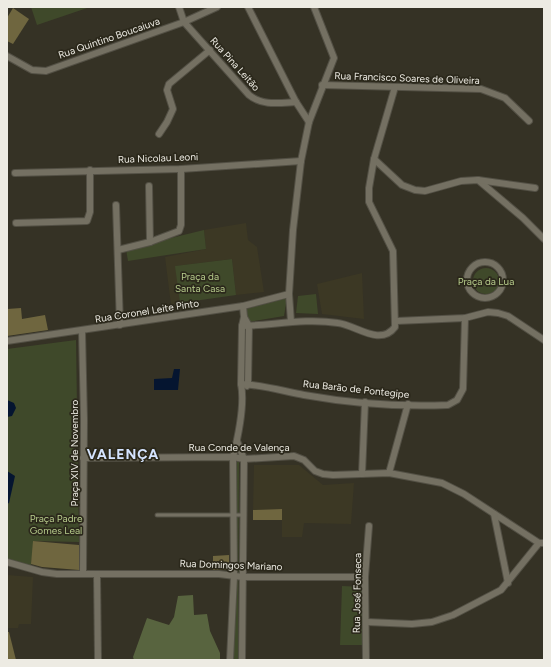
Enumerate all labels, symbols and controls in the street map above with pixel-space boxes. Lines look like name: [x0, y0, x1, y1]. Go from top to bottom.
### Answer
street label: Rua Quintino Boucaiuva: [56, 14, 162, 62]
street label: Rua Pina Leitão: [207, 34, 263, 94]
street label: Rua Francisco Soares de Oliveira: [334, 69, 480, 87]
street label: Rua Nicolau Leoni: [118, 150, 198, 166]
park label: Praça da Santa Casa: [175, 270, 225, 295]
park label: Praça da Lua: [458, 275, 514, 288]
street label: Rua Coronel Leite Pinto: [94, 296, 200, 326]
street label: Rua Barão de Pontegipe: [302, 377, 410, 401]
street label: Praça XIV de Novembro: [68, 399, 81, 506]
street label: Rua Conde de Valença: [189, 441, 289, 454]
district label: VALENÇA: [87, 446, 159, 463]
park label: Praça Padre Gomes Leal: [30, 512, 83, 537]
street label: Rua José Fonseca: [350, 553, 364, 633]
street label: Rua Domingos Mariano: [179, 557, 283, 573]

